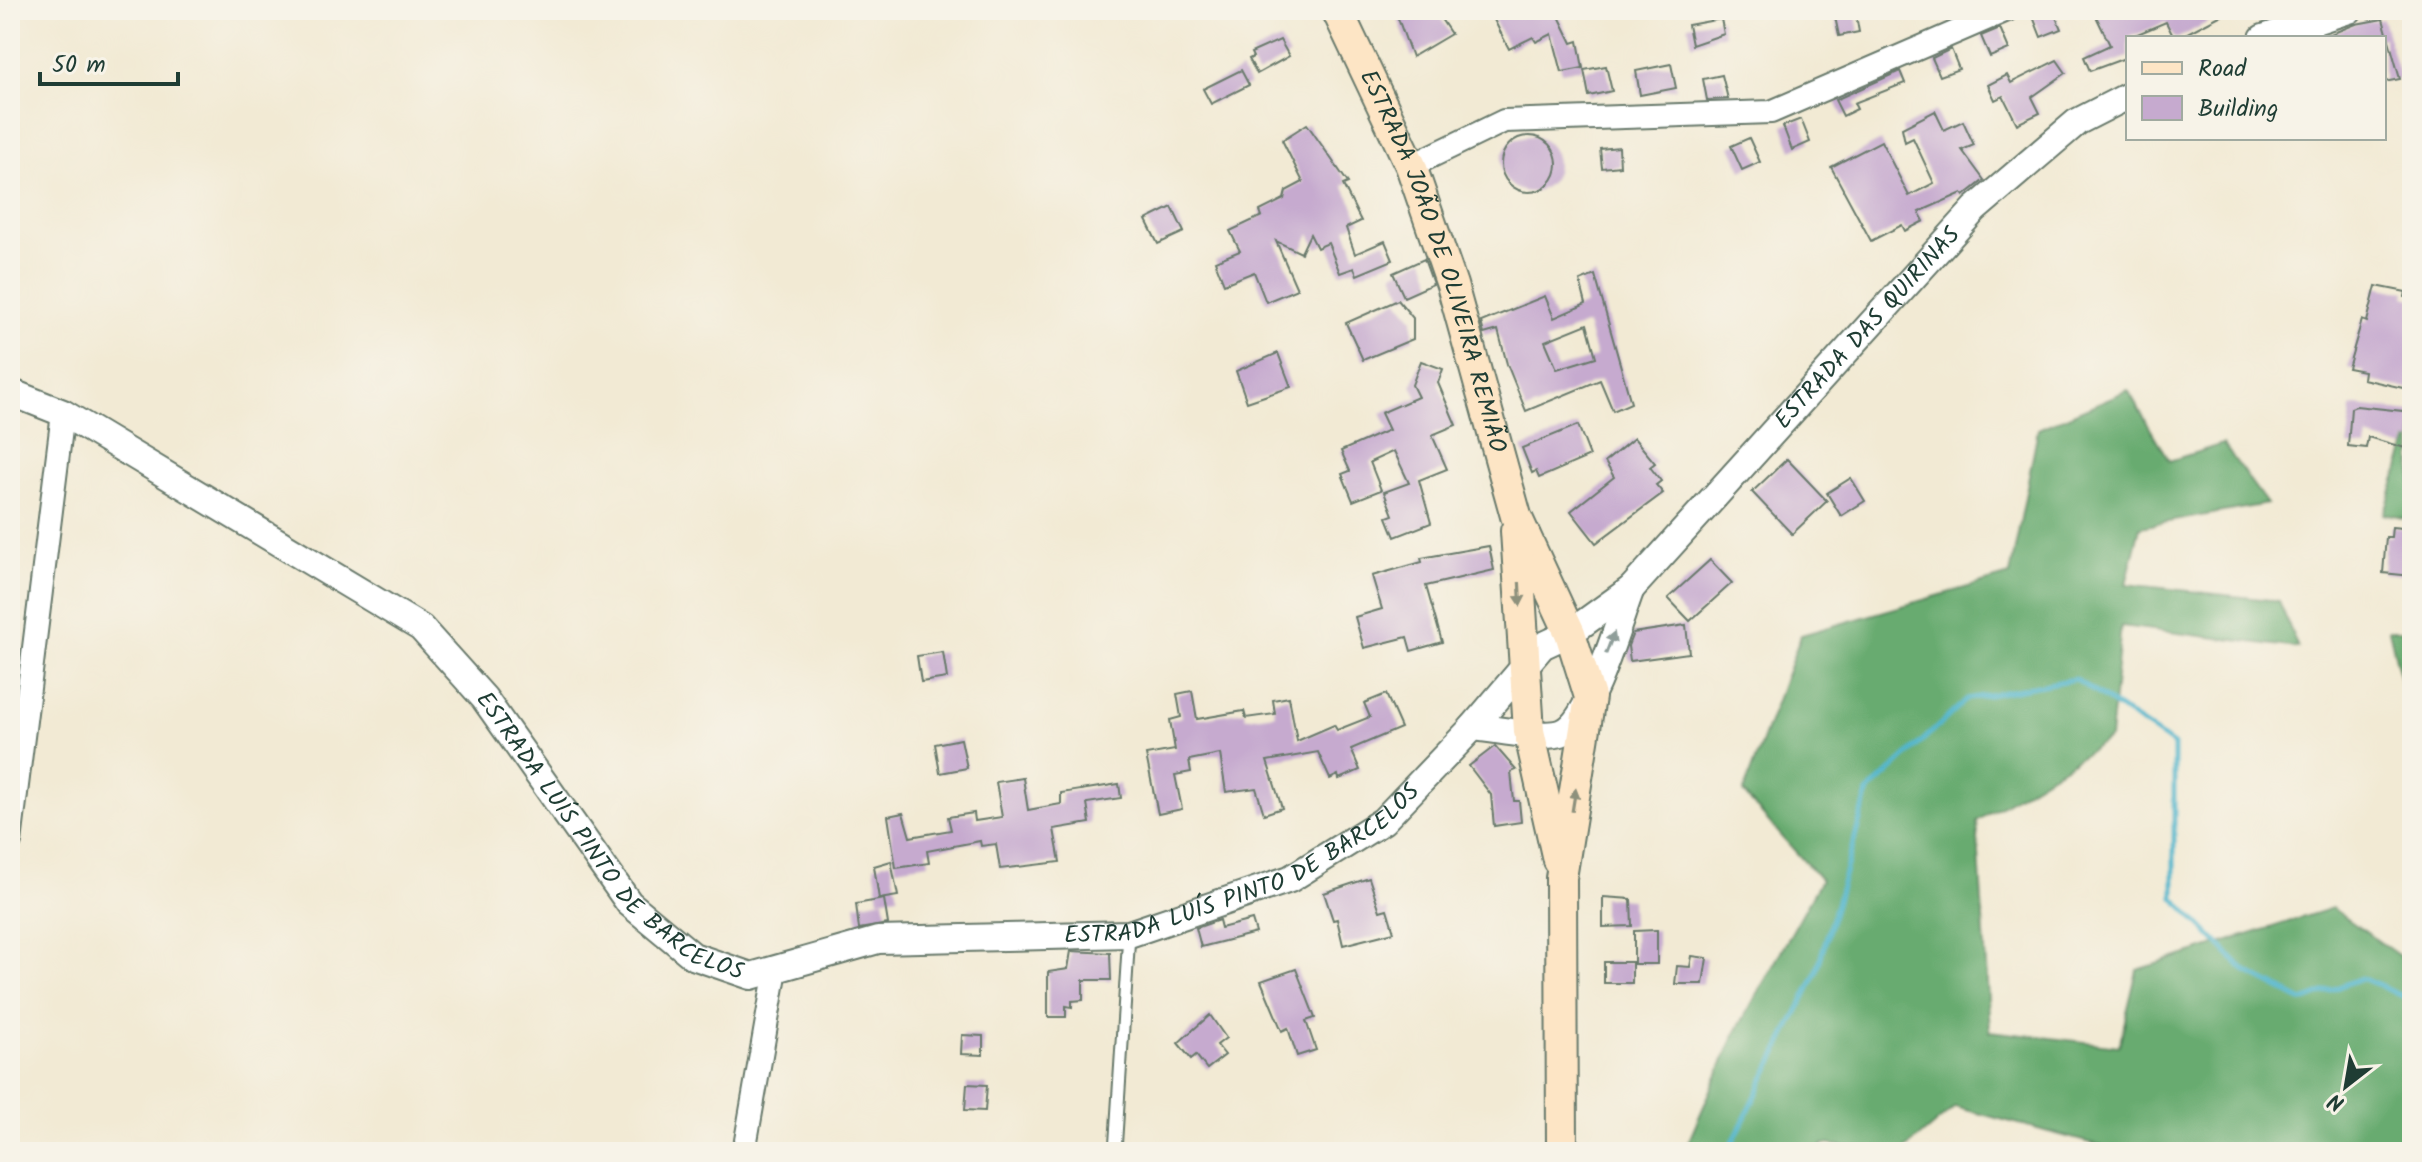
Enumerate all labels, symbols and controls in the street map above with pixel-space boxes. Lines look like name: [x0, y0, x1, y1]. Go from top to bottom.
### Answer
scale bar: [40, 36, 178, 86]
legend: [2126, 36, 2386, 140]
text: 50 m: [52, 46, 106, 85]
text: Road: [2198, 50, 2247, 89]
street label: ESTRADA JOÃO DE OLIVEIRA REMIÃO: [1349, 63, 1517, 457]
text: Building: [2198, 90, 2278, 129]
street label: ESTRADA DAS QUIRINAS: [1765, 217, 1970, 438]
one-way arrow: [1514, 582, 1527, 607]
one-way arrow: [1604, 631, 1617, 655]
street label: ESTRADA LUÍS PINTO DE BARCELOS: [466, 683, 749, 992]
street label: ESTRADA LUÍS PINTO DE BARCELOS: [1064, 774, 1429, 955]
one-way arrow: [1568, 788, 1580, 813]
north arrow: [2306, 1046, 2386, 1126]
text: N: [2322, 1082, 2352, 1120]

